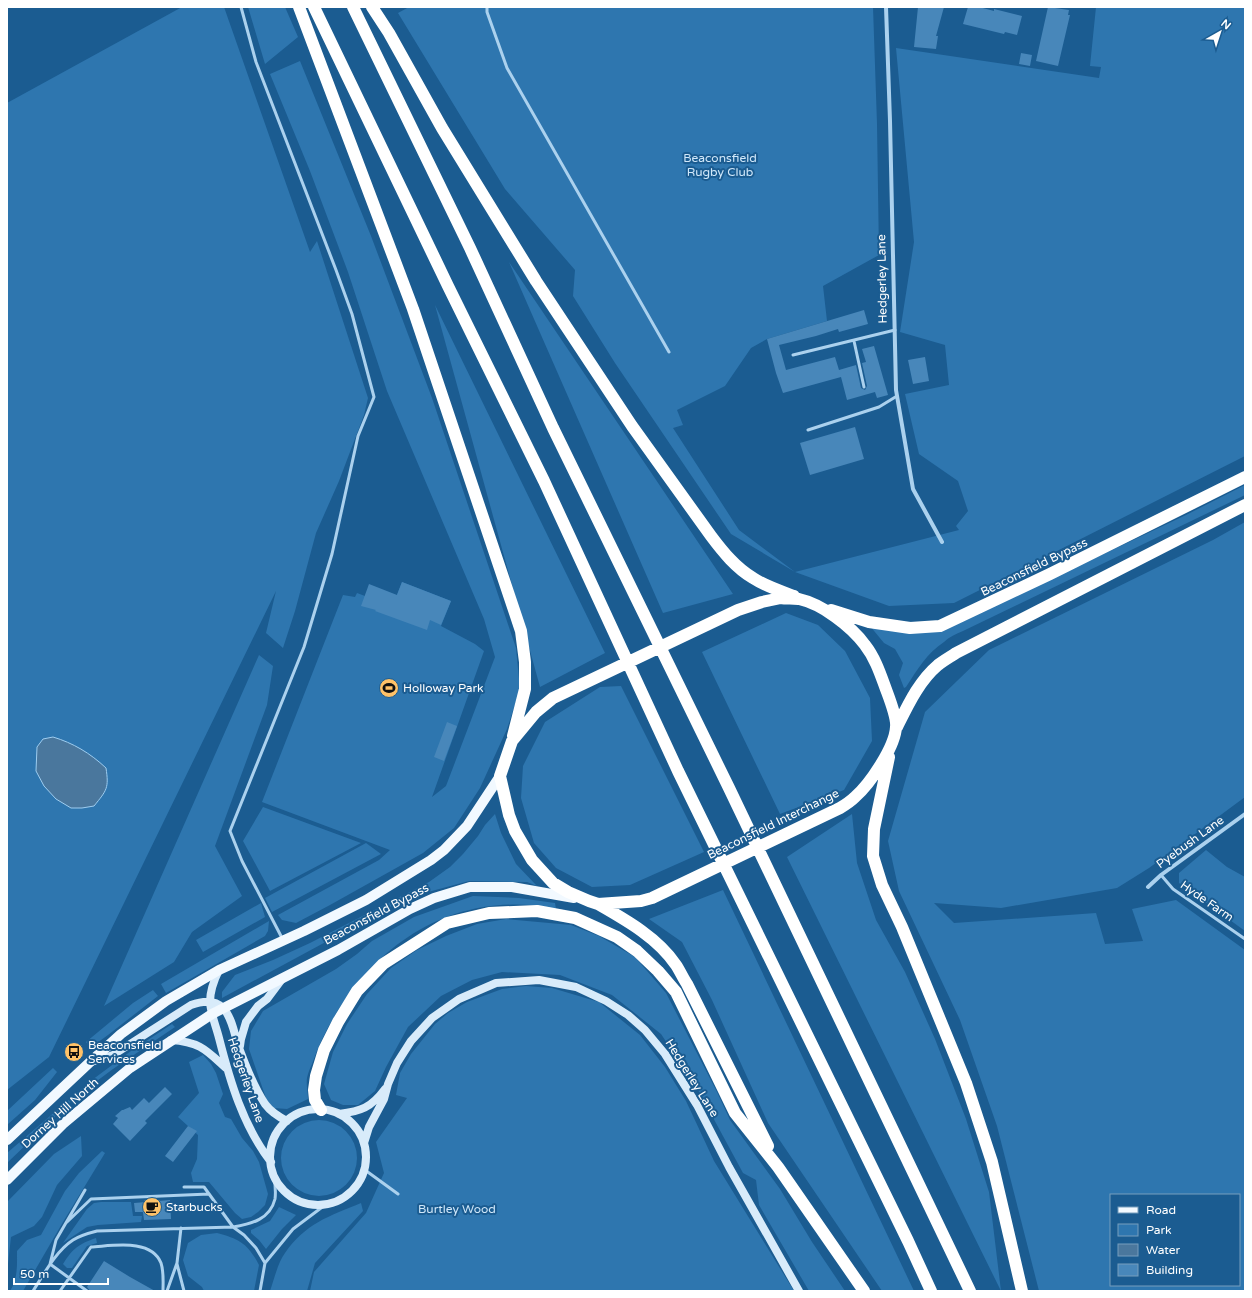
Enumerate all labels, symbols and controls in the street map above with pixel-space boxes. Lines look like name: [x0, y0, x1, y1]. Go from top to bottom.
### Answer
north arrow: [1200, 12, 1240, 52]
text: N: [1218, 17, 1234, 32]
park label: Beaconsfield Rugby Club: [683, 151, 757, 179]
street label: Hedgerley Lane: [874, 234, 890, 324]
street label: Beaconsfield Bypass: [978, 535, 1090, 599]
sports icon: Holloway Park: [378, 677, 400, 699]
place label: Holloway Park: [403, 681, 484, 695]
street label: Beaconsfield Interchange: [705, 786, 841, 862]
street label: Pyebush Lane: [1154, 813, 1227, 871]
street label: Hyde Farm: [1178, 878, 1236, 924]
street label: Beaconsfield Bypass: [321, 880, 431, 948]
street label: Hedgerley Lane: [225, 1036, 267, 1125]
street label: Hedgerley Lane: [662, 1036, 722, 1120]
place label: Beaconsfield Services: [88, 1038, 162, 1066]
bus stop icon: Beaconsfield Services: [63, 1041, 85, 1063]
street label: Dorney Hill North: [19, 1075, 101, 1151]
legend: [1110, 1194, 1240, 1286]
cafe icon: Starbucks: [141, 1196, 163, 1218]
place label: Starbucks: [166, 1200, 223, 1214]
park label: Burtley Wood: [418, 1202, 496, 1216]
text: Road: [1146, 1203, 1176, 1217]
text: Park: [1146, 1223, 1172, 1237]
text: Water: [1146, 1243, 1181, 1257]
scale bar: [14, 1260, 108, 1286]
text: Building: [1146, 1263, 1193, 1277]
text: 50 m: [20, 1267, 49, 1281]

